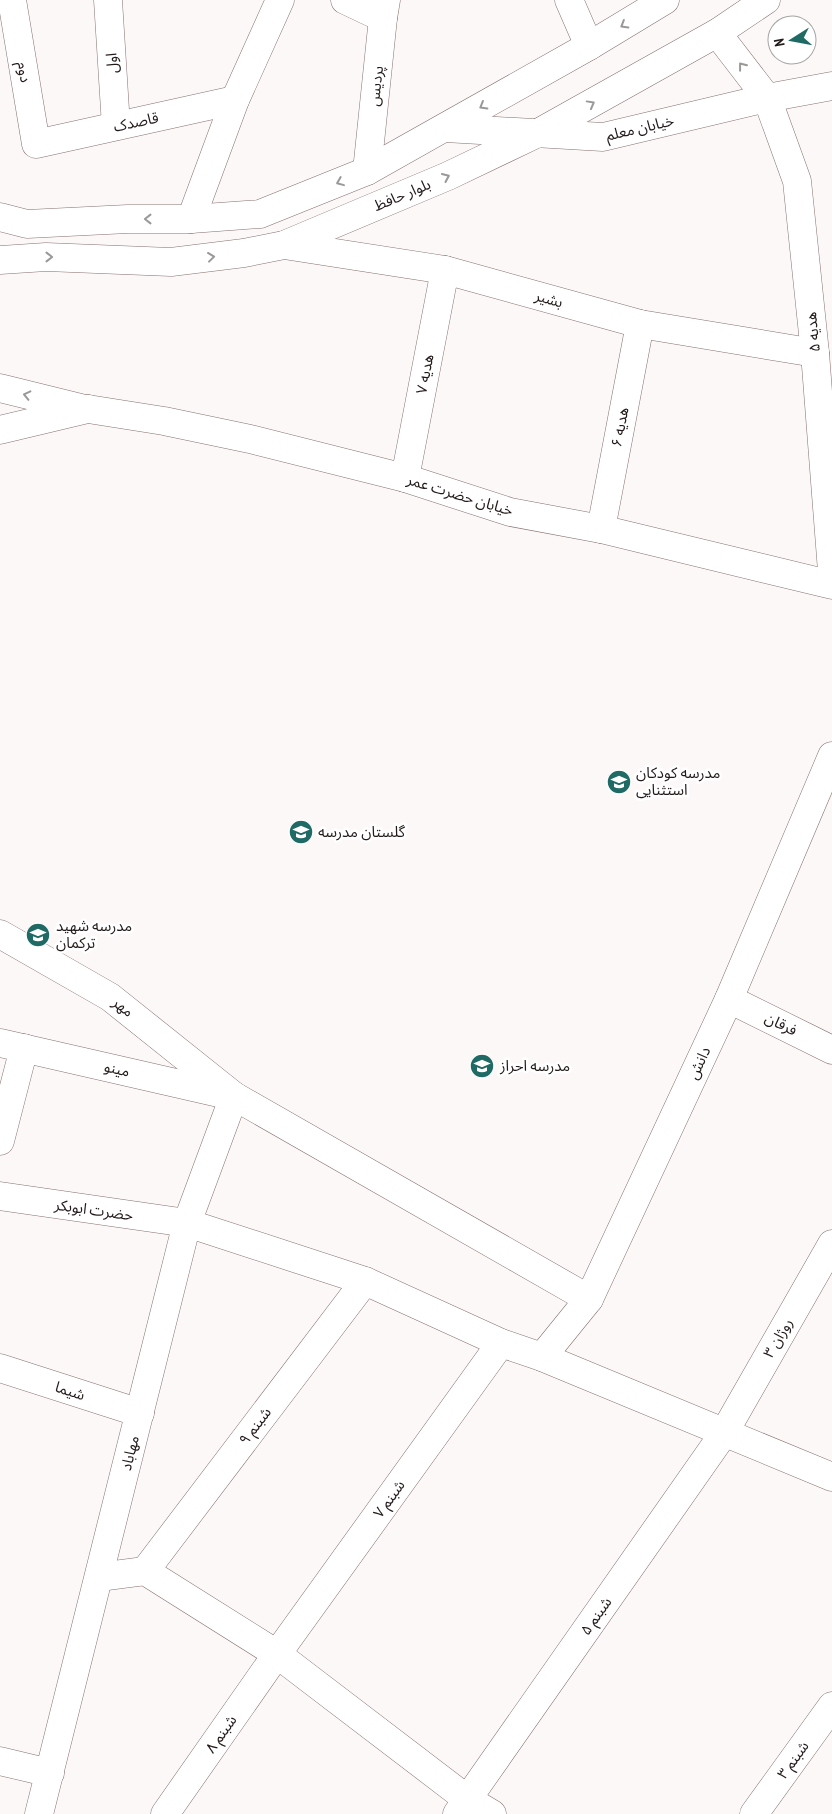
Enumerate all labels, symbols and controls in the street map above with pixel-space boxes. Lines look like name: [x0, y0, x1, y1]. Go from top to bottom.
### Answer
north arrow: [767, 15, 817, 65]
one-way arrow: [620, 19, 629, 29]
text: N: [770, 37, 789, 48]
street label: اول: [101, 52, 122, 74]
street label: دوم: [11, 60, 36, 84]
one-way arrow: [739, 63, 747, 72]
street label: پردیس: [364, 65, 388, 107]
one-way arrow: [479, 100, 488, 110]
one-way arrow: [586, 100, 595, 110]
street label: قاصدک: [112, 107, 161, 136]
street label: خیابان معلم: [604, 110, 676, 147]
one-way arrow: [441, 172, 450, 183]
street label: بلوار حافظ: [370, 174, 433, 215]
one-way arrow: [336, 177, 344, 187]
one-way arrow: [144, 214, 152, 224]
one-way arrow: [45, 252, 53, 262]
one-way arrow: [207, 252, 215, 263]
street label: بشیر: [532, 285, 565, 312]
street label: هدیه ۵: [801, 311, 824, 353]
street label: هدیه ۷: [411, 352, 438, 395]
one-way arrow: [22, 390, 31, 401]
street label: هدیه ۶: [606, 405, 633, 448]
street label: خیابان حضرت عمر: [404, 469, 516, 520]
place label: مدرسه کودکان استثنایی: [636, 763, 720, 799]
school or university icon: مدرسه کودکان استثنایی: [606, 769, 632, 795]
school or university icon: گلستان مدرسه: [288, 819, 314, 845]
place label: گلستان مدرسه: [318, 822, 406, 841]
place label: مدرسه شهید ترکمان: [56, 916, 132, 952]
school or university icon: مدرسه شهید ترکمان: [25, 922, 51, 948]
street label: مهر: [108, 992, 138, 1021]
street label: فرقان: [762, 1008, 801, 1040]
street label: دانش: [683, 1043, 714, 1082]
school or university icon: مدرسه احراز: [469, 1053, 495, 1079]
street label: مینو: [102, 1056, 132, 1081]
place label: مدرسه احراز: [499, 1056, 570, 1075]
street label: حضرت ابوبکر: [52, 1194, 135, 1224]
street label: روژان ۳: [759, 1314, 797, 1361]
street label: شیما: [53, 1377, 88, 1404]
street label: شبنم ۹: [234, 1403, 277, 1449]
street label: مهاباد: [116, 1433, 143, 1472]
street label: شبنم ۷: [368, 1476, 410, 1523]
street label: شبنم ۵: [576, 1593, 617, 1640]
street label: شبنم ۸: [201, 1711, 242, 1758]
street label: شبنم ۳: [772, 1737, 814, 1784]

